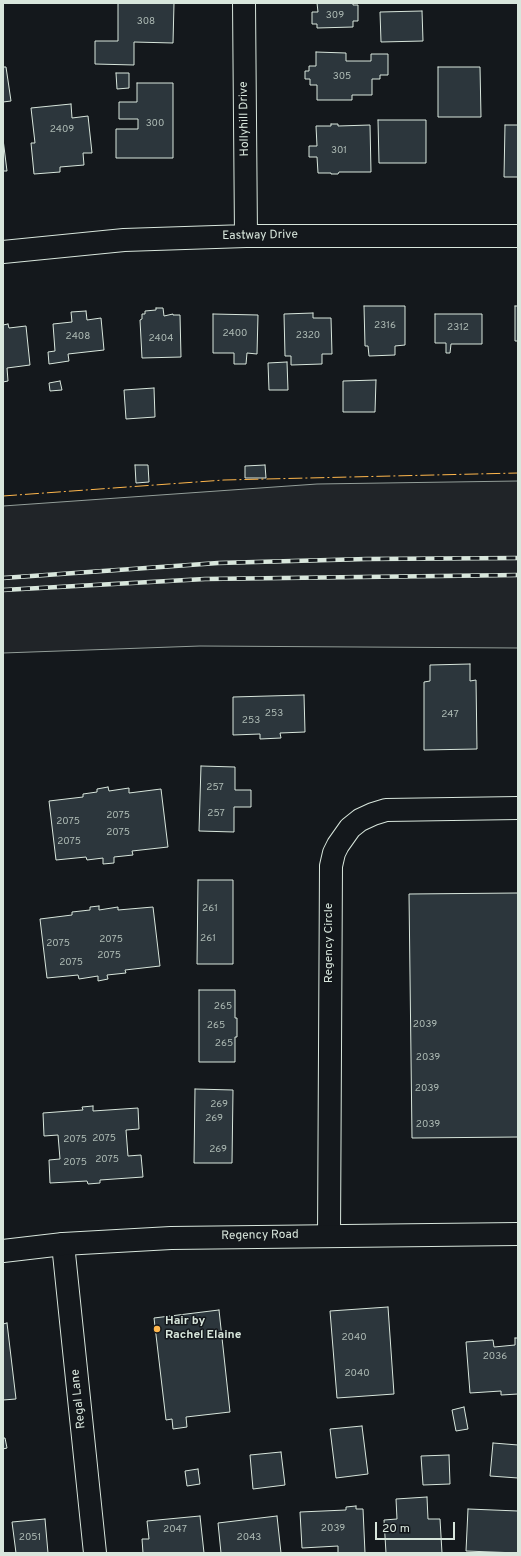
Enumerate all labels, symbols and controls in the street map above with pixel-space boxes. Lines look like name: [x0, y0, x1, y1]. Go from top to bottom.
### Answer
house number: 309: [326, 10, 344, 22]
house number: 308: [137, 16, 155, 28]
house number: 305: [333, 71, 351, 83]
street label: Hollyhill Drive: [237, 81, 253, 157]
house number: 300: [146, 118, 164, 130]
house number: 2409: [50, 124, 74, 136]
house number: 301: [331, 145, 347, 157]
street label: Eastway Drive: [222, 228, 298, 244]
house number: 2316: [374, 320, 396, 332]
house number: 2312: [447, 322, 469, 334]
house number: 2400: [223, 328, 247, 340]
house number: 2320: [296, 330, 320, 342]
house number: 2408: [66, 331, 90, 343]
house number: 2404: [149, 333, 173, 345]
house number: 253: [265, 708, 283, 720]
house number: 247: [441, 709, 459, 721]
house number: 253: [242, 715, 260, 727]
house number: 257: [206, 782, 224, 794]
house number: 257: [207, 808, 225, 820]
house number: 2075: [106, 810, 130, 822]
house number: 2075: [56, 816, 80, 828]
house number: 2075: [106, 827, 130, 839]
house number: 2075: [57, 836, 81, 848]
house number: 261: [202, 903, 218, 915]
street label: Regency Circle: [323, 903, 337, 983]
house number: 261: [200, 933, 216, 945]
house number: 2075: [99, 934, 123, 946]
house number: 2075: [46, 938, 70, 950]
house number: 2075: [97, 950, 121, 962]
house number: 2075: [59, 957, 83, 969]
house number: 265: [214, 1001, 232, 1013]
house number: 2039: [413, 1019, 437, 1031]
house number: 265: [207, 1020, 225, 1032]
house number: 265: [215, 1038, 233, 1050]
house number: 2039: [416, 1052, 440, 1064]
house number: 2039: [415, 1083, 439, 1095]
house number: 269: [210, 1099, 228, 1111]
house number: 269: [205, 1113, 223, 1125]
house number: 2039: [416, 1119, 440, 1131]
house number: 2075: [92, 1133, 116, 1145]
house number: 2075: [63, 1134, 87, 1146]
house number: 269: [209, 1144, 227, 1156]
house number: 2075: [95, 1154, 119, 1166]
house number: 2075: [63, 1157, 87, 1169]
street label: Regency Road: [221, 1228, 299, 1244]
place label: Hair by Rachel Elaine: [165, 1315, 241, 1343]
marker: Hair by Rachel Elaine: [152, 1324, 162, 1334]
house number: 2040: [341, 1332, 367, 1344]
house number: 2036: [483, 1351, 507, 1363]
street label: Regal Lane: [69, 1368, 89, 1430]
house number: 2040: [344, 1368, 370, 1380]
scale bar: [377, 1514, 457, 1540]
text: 20 m: [382, 1521, 410, 1537]
house number: 2039: [321, 1523, 345, 1535]
house number: 2047: [163, 1524, 187, 1536]
house number: 2051: [19, 1532, 41, 1544]
house number: 2043: [237, 1532, 261, 1544]

